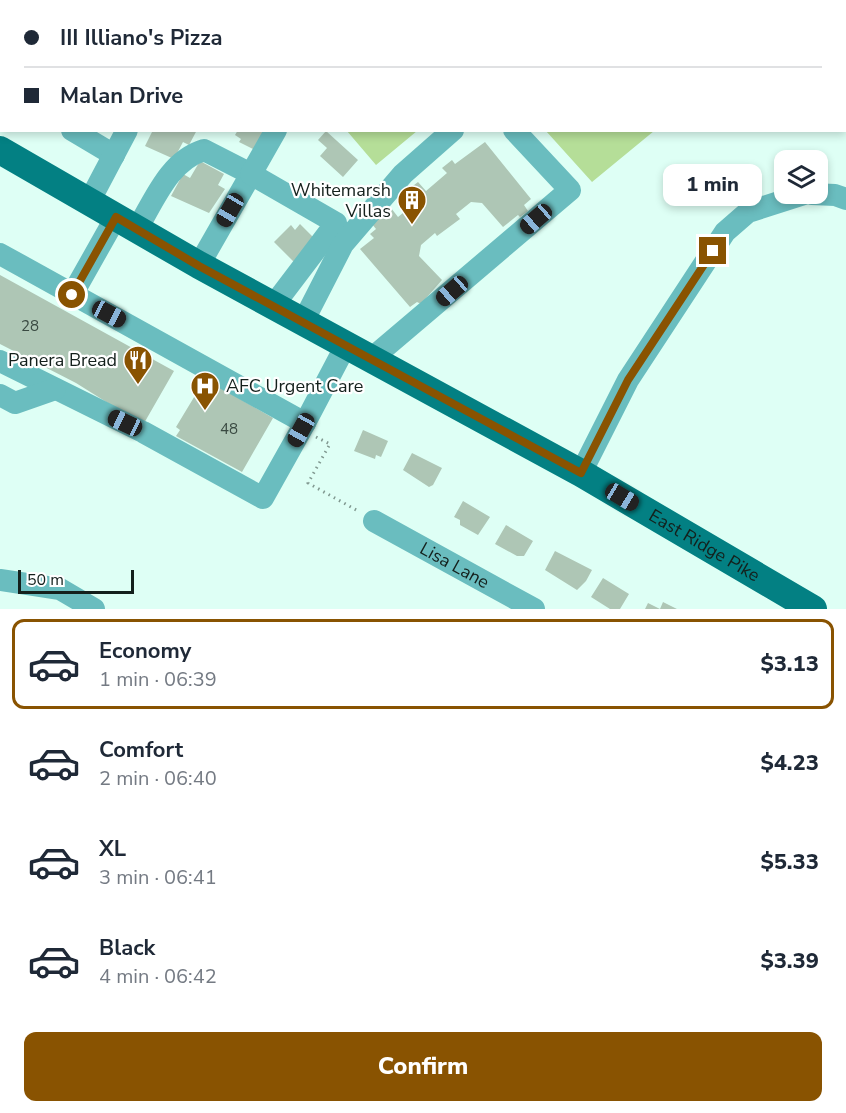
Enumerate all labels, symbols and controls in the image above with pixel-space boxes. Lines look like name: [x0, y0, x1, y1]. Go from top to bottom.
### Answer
text: III Illiano's Pizza: [60, 23, 223, 53]
text: Malan Drive: [60, 81, 183, 111]
map controls: [774, 150, 828, 204]
button: layers: [774, 150, 828, 204]
callout: 1 min: [664, 164, 762, 206]
text: 1 min: [686, 171, 739, 198]
place label: Whitemarsh Villas: [291, 178, 391, 223]
building icon: Whitemarsh Villas: [396, 184, 428, 226]
car: [213, 190, 247, 230]
car: [517, 200, 555, 238]
route end: [699, 237, 726, 264]
car: [433, 272, 471, 310]
route start: [58, 281, 85, 308]
car: [89, 298, 129, 330]
house number: 28: [21, 316, 39, 336]
restaurant icon: Panera Bread: [122, 344, 154, 386]
place label: Panera Bread: [8, 348, 117, 372]
hospital icon: AFC Urgent Care: [189, 370, 221, 412]
place label: AFC Urgent Care: [226, 374, 363, 398]
car: [105, 407, 145, 439]
car: [284, 410, 318, 450]
house number: 48: [220, 419, 238, 439]
car: [602, 480, 642, 514]
street label: East Ridge Pike: [645, 503, 764, 587]
street label: Lisa Lane: [416, 537, 494, 594]
scale bar: [18, 567, 134, 594]
text: 50 m: [27, 569, 64, 591]
text: Economy: [99, 636, 191, 666]
icon: car: [27, 637, 81, 691]
text: $3.13: [760, 649, 819, 679]
text: 1 min · 06:39: [99, 666, 217, 693]
text: Comfort: [99, 735, 183, 765]
icon: car: [27, 736, 81, 790]
text: $4.23: [760, 748, 819, 778]
text: 2 min · 06:40: [99, 765, 217, 792]
text: XL: [99, 834, 126, 864]
icon: car: [27, 835, 81, 889]
text: $5.33: [760, 847, 819, 877]
text: 3 min · 06:41: [99, 864, 217, 891]
text: Black: [99, 933, 155, 963]
icon: car: [27, 934, 81, 988]
text: $3.39: [760, 946, 819, 976]
text: 4 min · 06:42: [99, 963, 217, 990]
button: Confirm: [24, 1032, 822, 1101]

